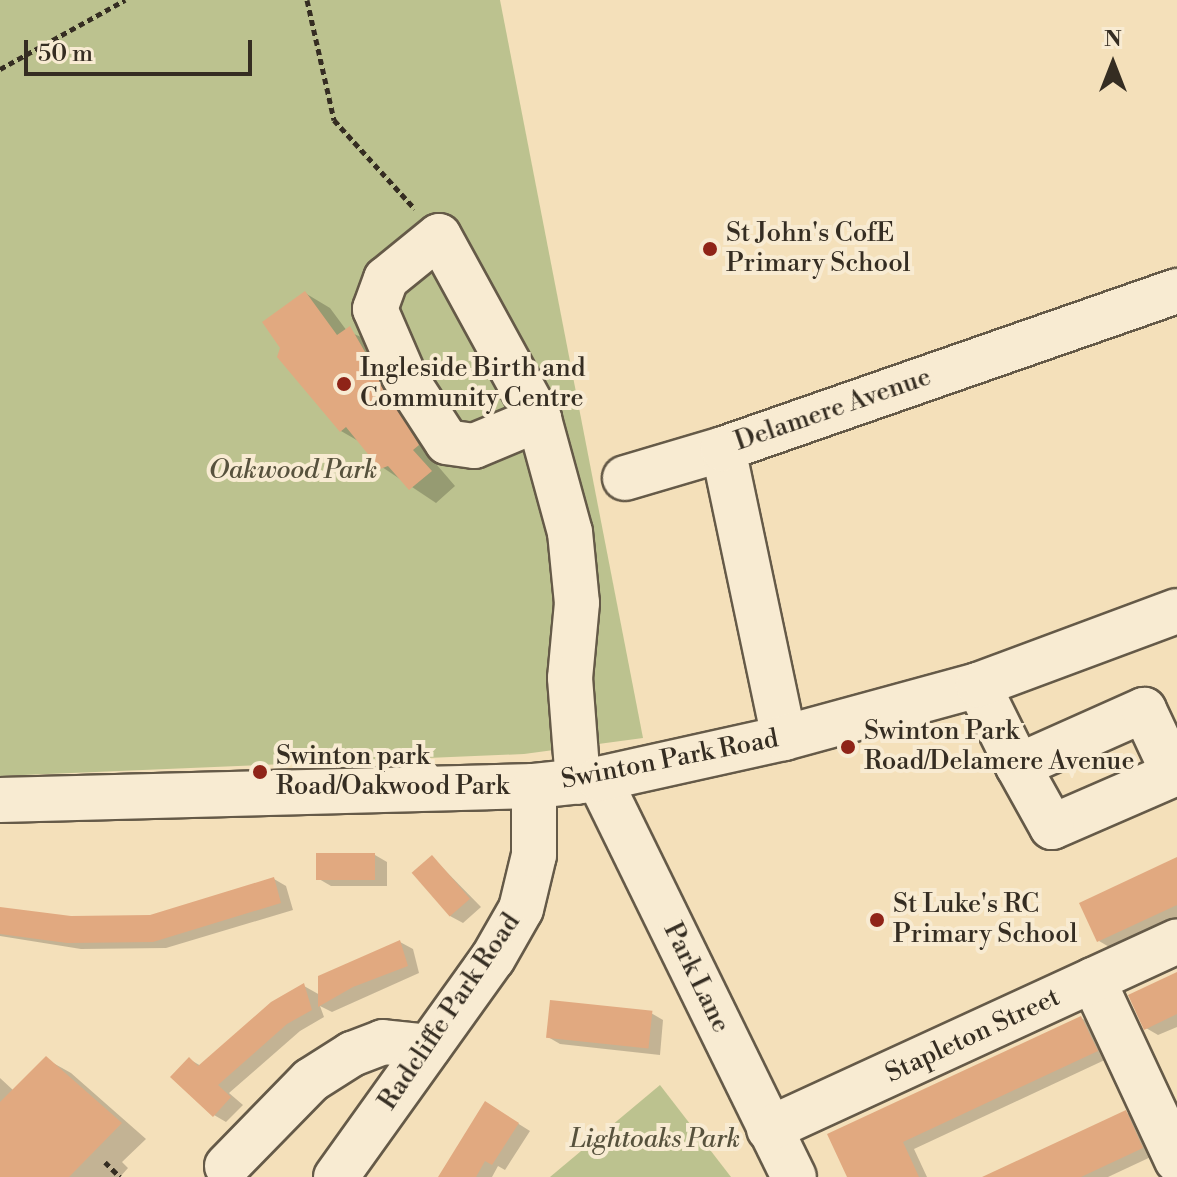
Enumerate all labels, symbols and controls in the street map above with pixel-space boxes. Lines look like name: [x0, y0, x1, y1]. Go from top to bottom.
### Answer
scale bar: [28, 24, 256, 74]
north arrow: [1073, 24, 1153, 104]
text: N: [1104, 26, 1122, 53]
text: 50 m: [38, 39, 93, 69]
place label: St John's CofE Primary School: [726, 218, 910, 280]
marker: St John's CofE Primary School: [701, 240, 719, 258]
place label: Ingleside Birth and Community Centre: [360, 353, 585, 414]
street label: Delamere Avenue: [731, 362, 935, 458]
marker: Ingleside Birth and Community Centre: [335, 375, 353, 393]
park label: Oakwood Park: [209, 455, 377, 487]
place label: Swinton Park Road/Delamere Avenue: [864, 716, 1135, 778]
street label: Swinton Park Road: [559, 724, 781, 796]
marker: Swinton Park Road/Delamere Avenue: [839, 738, 857, 756]
place label: Swinton park Road/Oakwood Park: [276, 741, 509, 802]
marker: Swinton park Road/Oakwood Park: [251, 763, 269, 781]
place label: St Luke's RC Primary School: [893, 889, 1077, 950]
street label: Radcliffe Park Road: [373, 908, 527, 1116]
marker: St Luke's RC Primary School: [868, 911, 886, 929]
street label: Park Lane: [656, 918, 736, 1038]
street label: Stapleton Street: [881, 982, 1065, 1090]
park label: Lightoaks Park: [570, 1124, 740, 1156]

